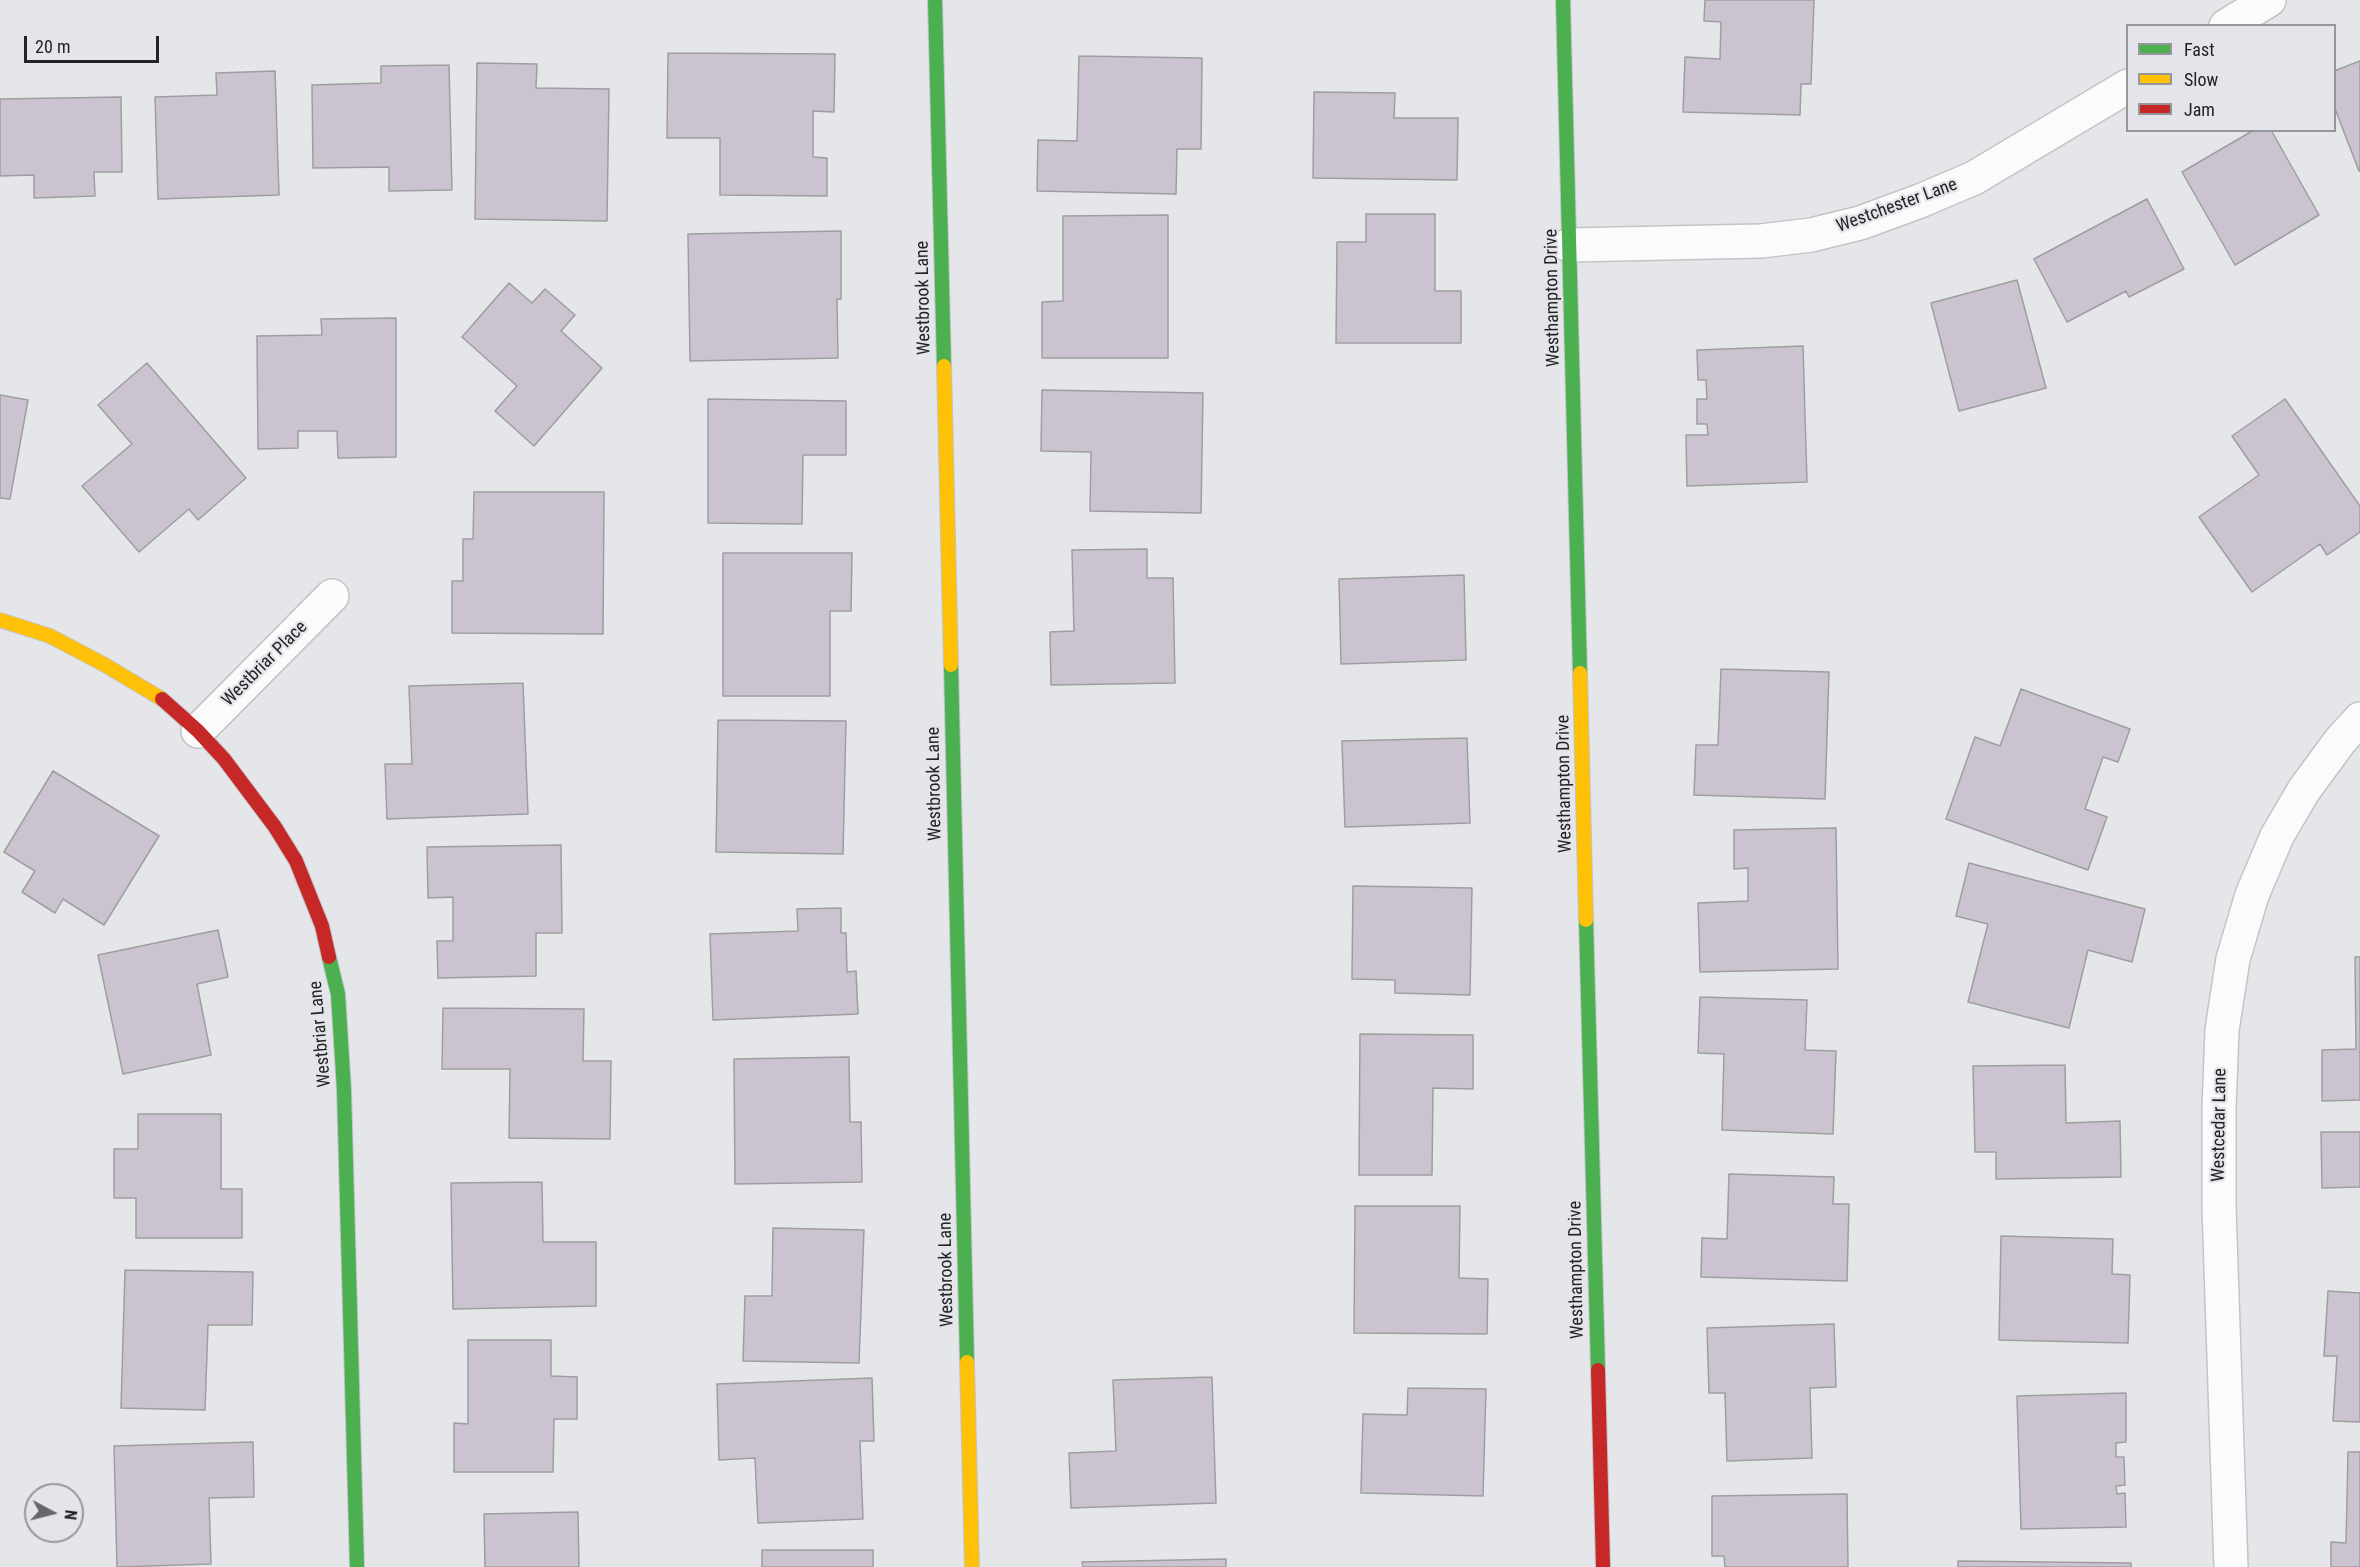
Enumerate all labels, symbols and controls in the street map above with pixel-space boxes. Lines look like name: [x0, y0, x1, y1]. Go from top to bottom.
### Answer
scale bar: [27, 24, 162, 62]
legend: [2126, 24, 2336, 132]
text: 20 m: [35, 36, 70, 57]
text: Fast: [2184, 39, 2215, 60]
text: Slow: [2184, 69, 2218, 90]
text: Jam: [2184, 99, 2215, 120]
street label: Westchester Lane: [1834, 174, 1960, 238]
street label: Westhampton Drive: [1541, 229, 1565, 367]
street label: Westbrook Lane: [912, 241, 936, 355]
street label: Westbriar Place: [218, 617, 312, 711]
street label: Westhampton Drive: [1553, 715, 1577, 853]
street label: Westbrook Lane: [923, 727, 947, 841]
street label: Westbriar Lane: [306, 980, 336, 1088]
street label: Westcedar Lane: [2208, 1068, 2232, 1182]
street label: Westhampton Drive: [1565, 1201, 1589, 1339]
street label: Westbrook Lane: [935, 1213, 959, 1327]
north arrow: [24, 1483, 84, 1543]
text: N: [60, 1509, 80, 1521]

